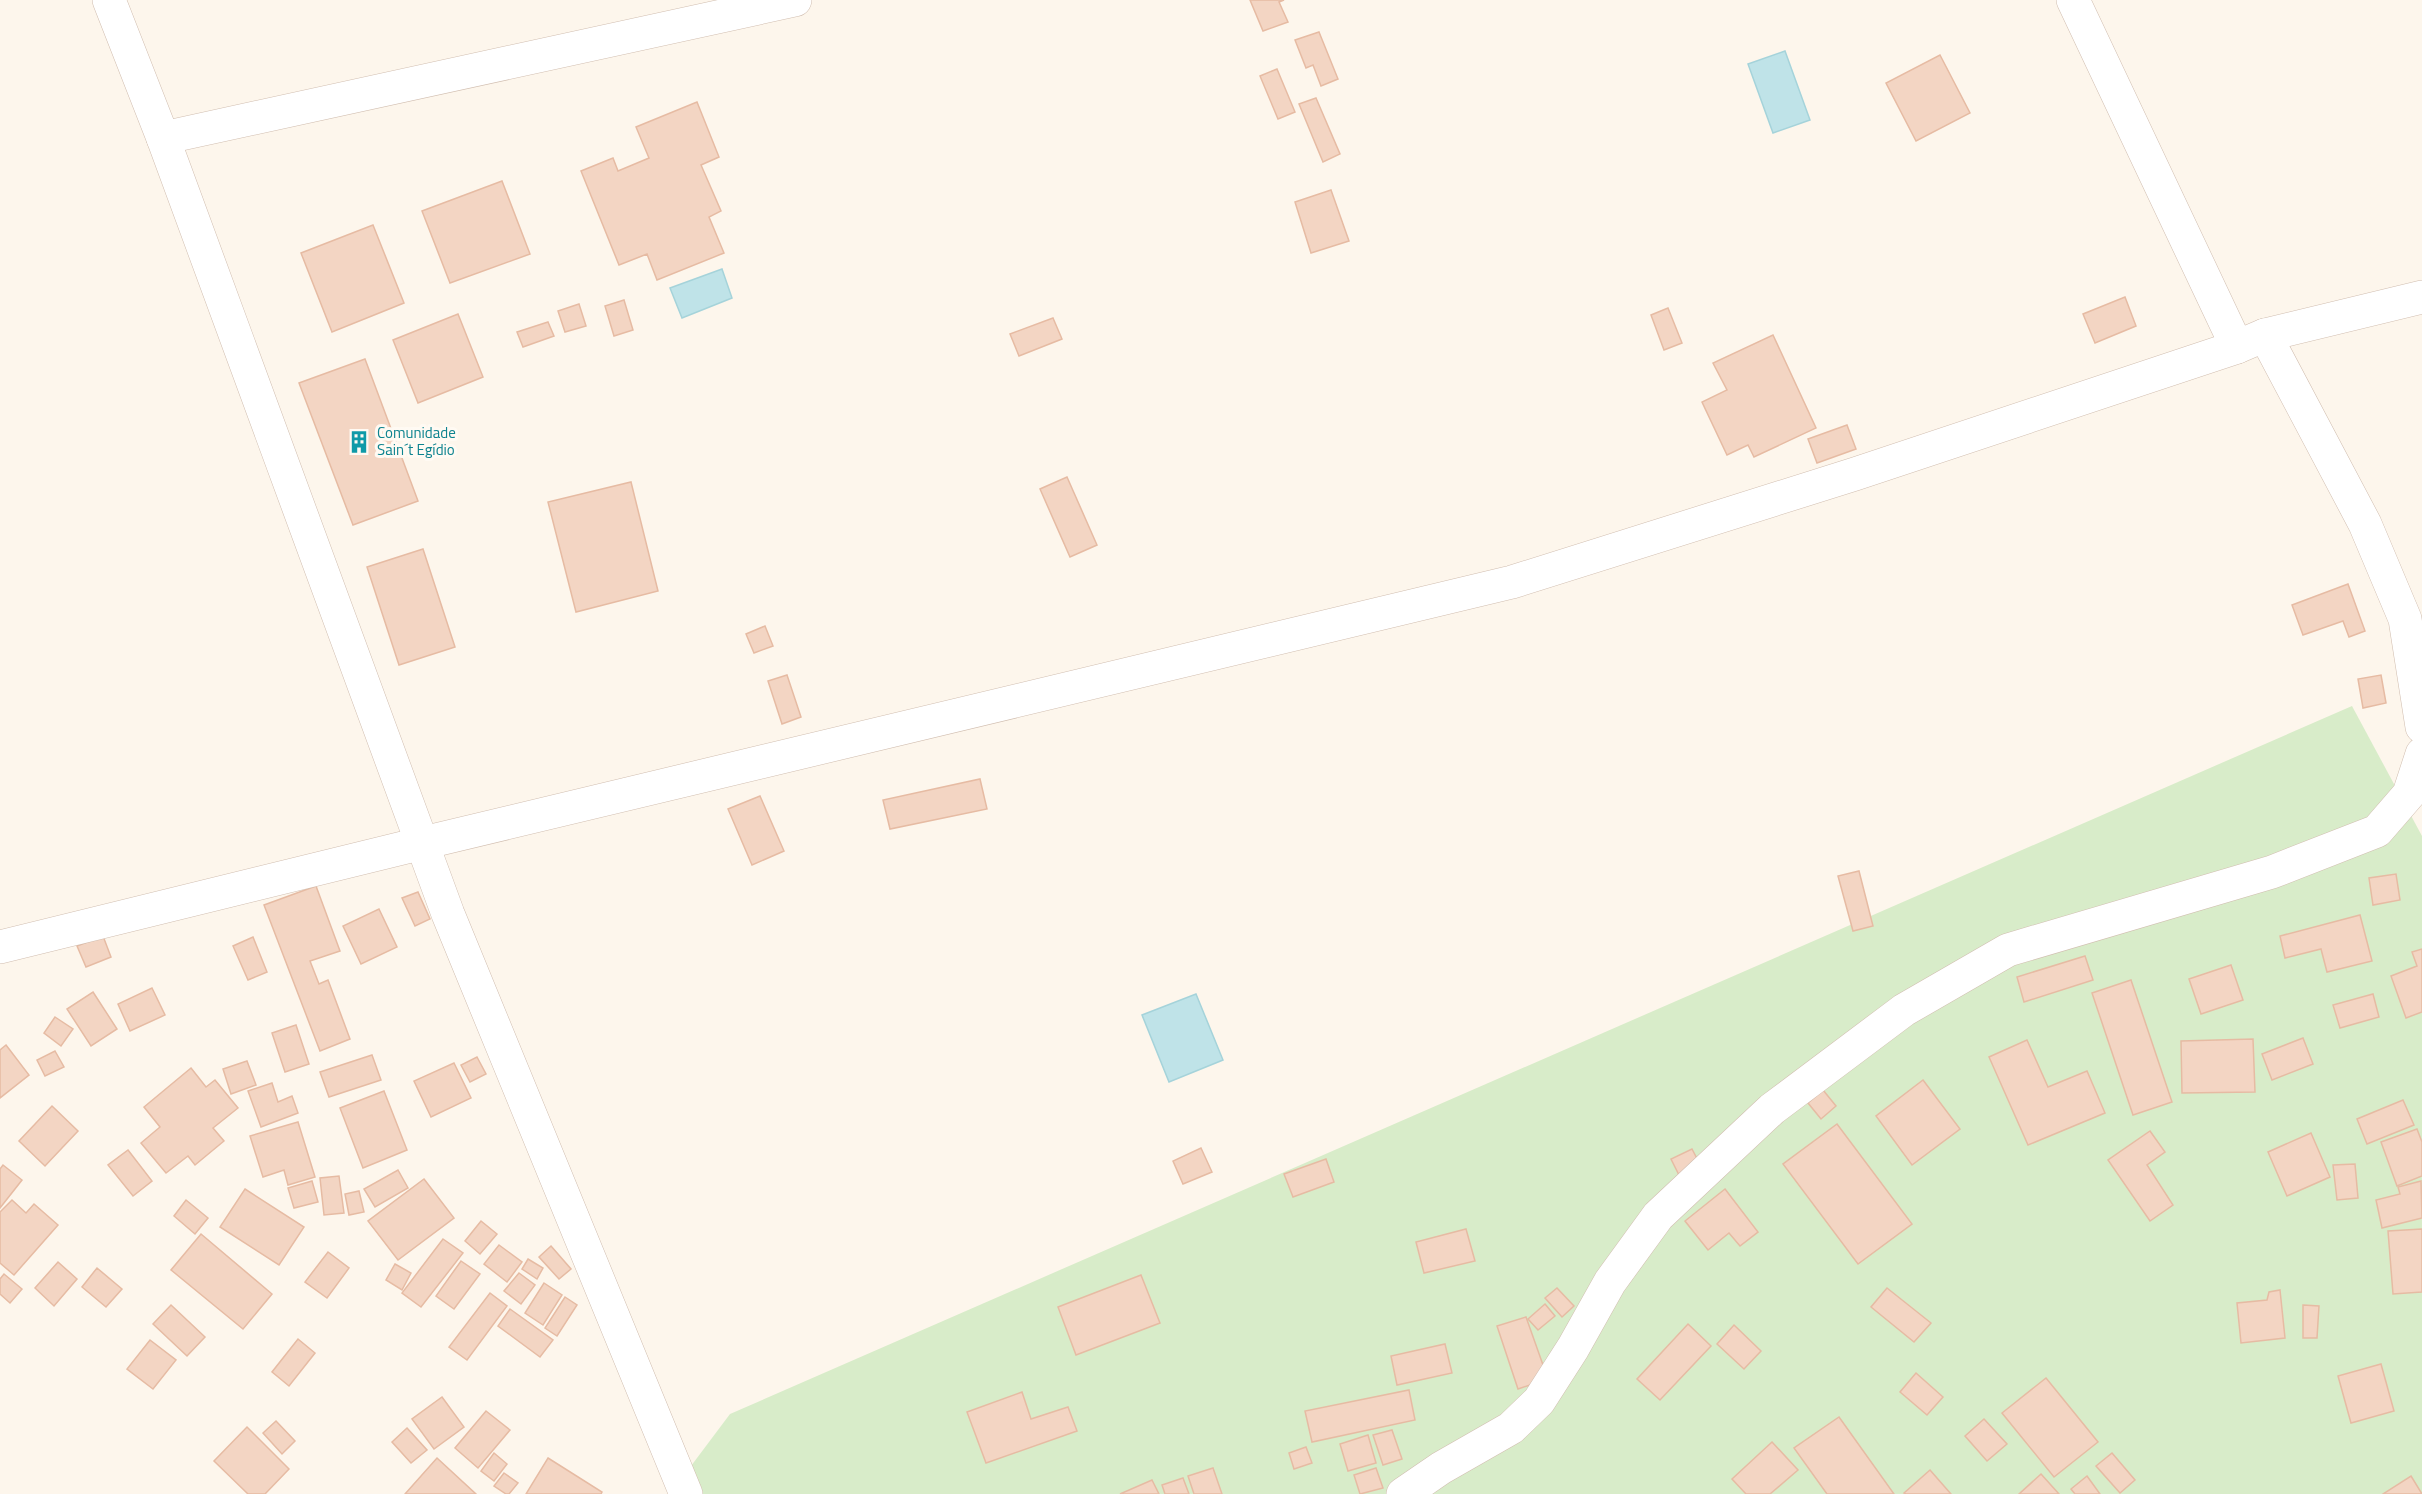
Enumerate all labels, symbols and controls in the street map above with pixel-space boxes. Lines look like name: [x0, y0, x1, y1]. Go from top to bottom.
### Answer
place label: Comunidade Sain´t Egídio: [377, 421, 456, 461]
building icon: Comunidade Sain´t Egídio: [346, 429, 372, 455]

